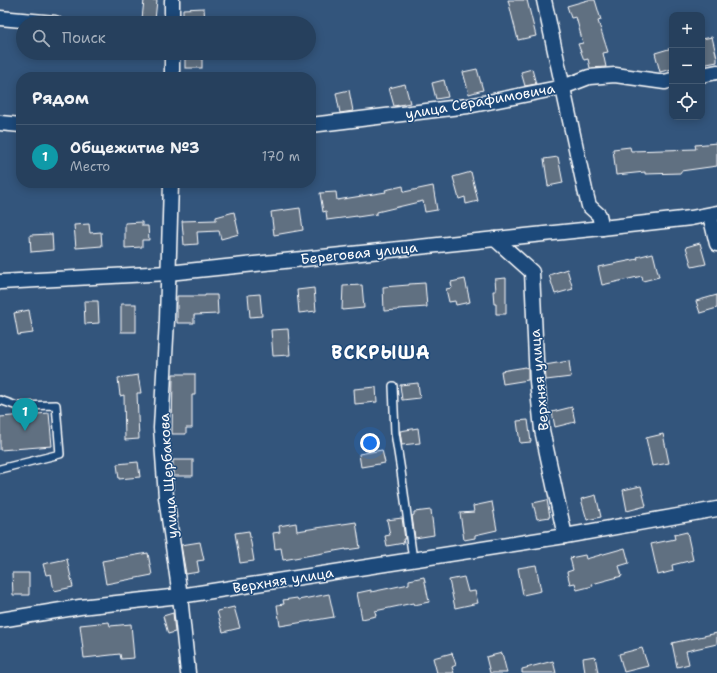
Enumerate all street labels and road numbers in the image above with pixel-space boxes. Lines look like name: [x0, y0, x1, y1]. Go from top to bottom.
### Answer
street label: улица Серафимовича: [404, 79, 556, 123]
street label: Береговая улица: [300, 238, 419, 268]
street label: Верхняя улица: [526, 328, 552, 431]
street label: улица Щербакова: [155, 412, 181, 539]
street label: Верхняя улица: [231, 563, 335, 597]

